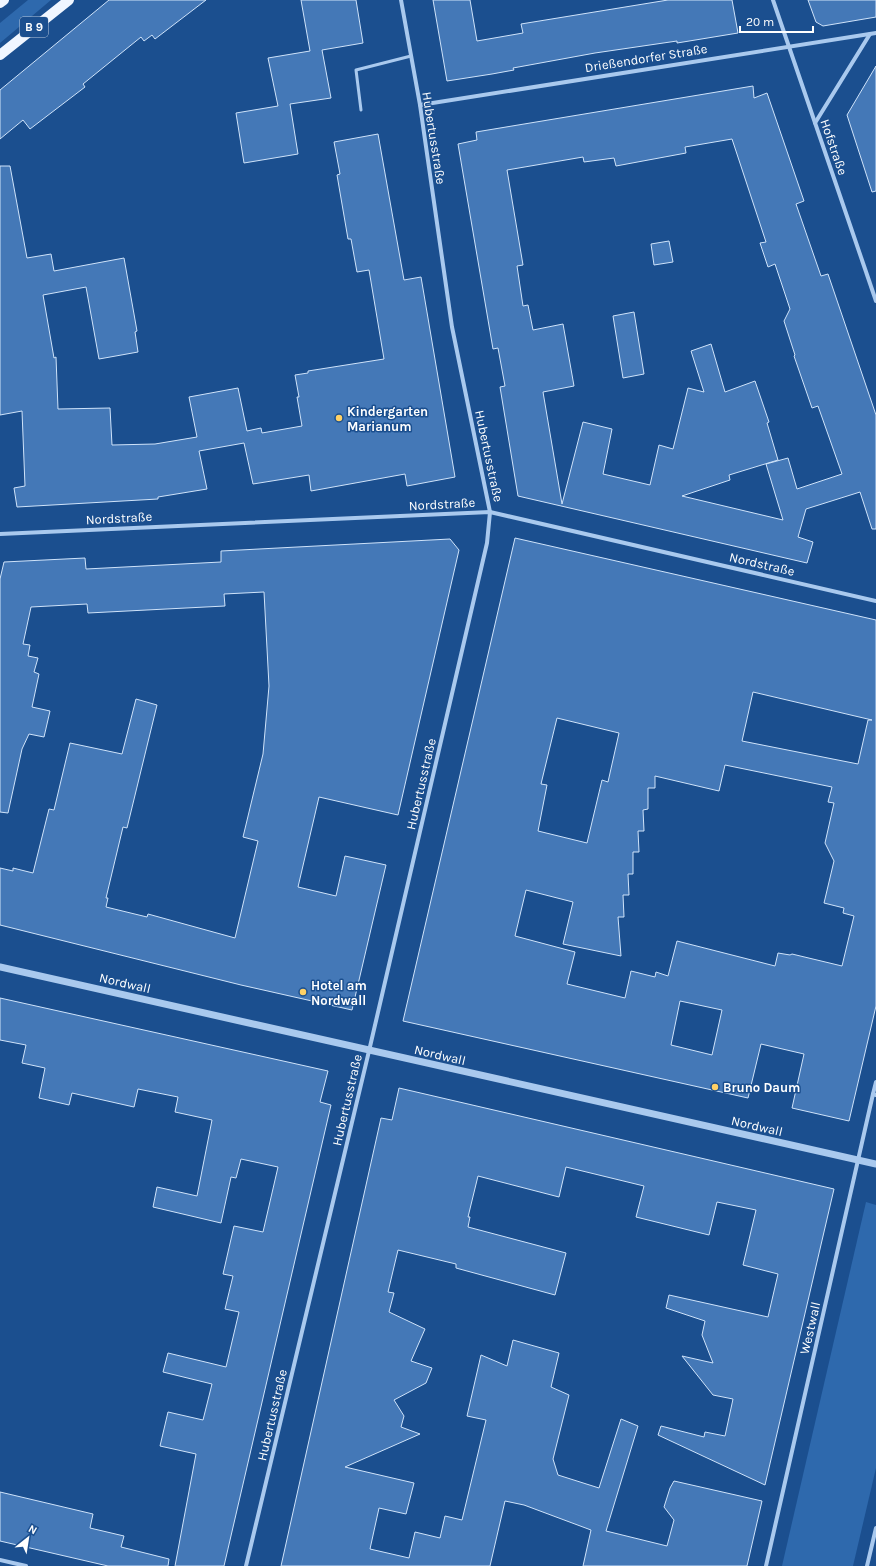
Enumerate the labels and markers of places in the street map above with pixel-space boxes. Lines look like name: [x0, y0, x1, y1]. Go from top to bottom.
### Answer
place label: Kindergarten Marianum: [347, 404, 428, 434]
marker: Kindergarten Marianum: [334, 413, 344, 423]
place label: Hotel am Nordwall: [311, 978, 367, 1008]
marker: Hotel am Nordwall: [298, 987, 308, 997]
place label: Bruno Daum: [723, 1080, 800, 1095]
marker: Bruno Daum: [710, 1082, 720, 1092]

